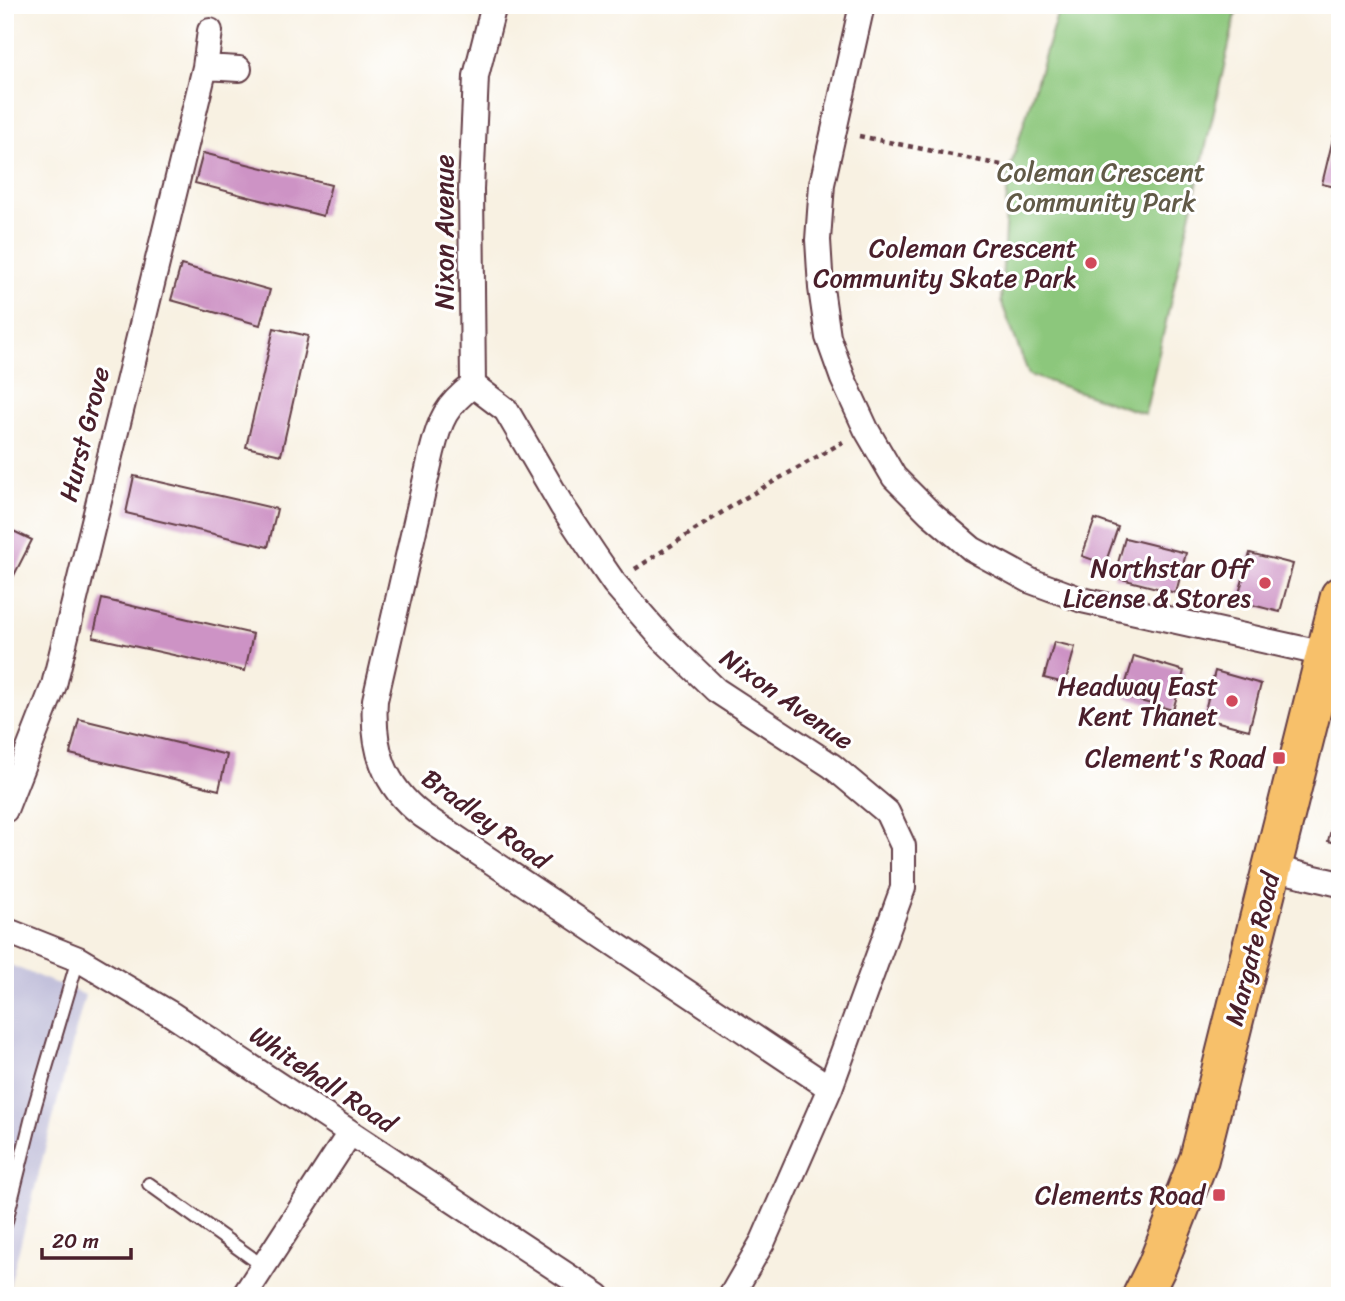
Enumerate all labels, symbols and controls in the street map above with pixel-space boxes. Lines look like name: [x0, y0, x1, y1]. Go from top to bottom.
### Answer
park label: Coleman Crescent Community Park: [997, 149, 1205, 225]
street label: Nixon Avenue: [421, 154, 467, 310]
place label: Coleman Crescent Community Skate Park: [813, 225, 1077, 301]
marker: Coleman Crescent Community Skate Park: [1083, 255, 1099, 271]
street label: Hurst Grove: [45, 362, 123, 506]
place label: Northstar Off License & Stores: [1063, 545, 1255, 621]
marker: Northstar Off License & Stores: [1257, 575, 1273, 591]
street label: Nixon Avenue: [710, 636, 864, 762]
place label: Headway East Kent Thanet: [1058, 663, 1218, 739]
marker: Headway East Kent Thanet: [1224, 693, 1240, 709]
place label: Clement's Road: [1085, 735, 1267, 781]
marker: Clement's Road: [1271, 750, 1287, 766]
street label: Bradley Road: [412, 756, 562, 883]
street label: Margate Road: [1211, 865, 1294, 1031]
street label: Whitehall Road: [240, 1013, 408, 1147]
place label: Clements Road: [1035, 1172, 1207, 1218]
marker: Clements Road: [1211, 1187, 1227, 1203]
scale bar: [42, 1217, 131, 1261]
text: 20 m: [52, 1222, 99, 1260]

